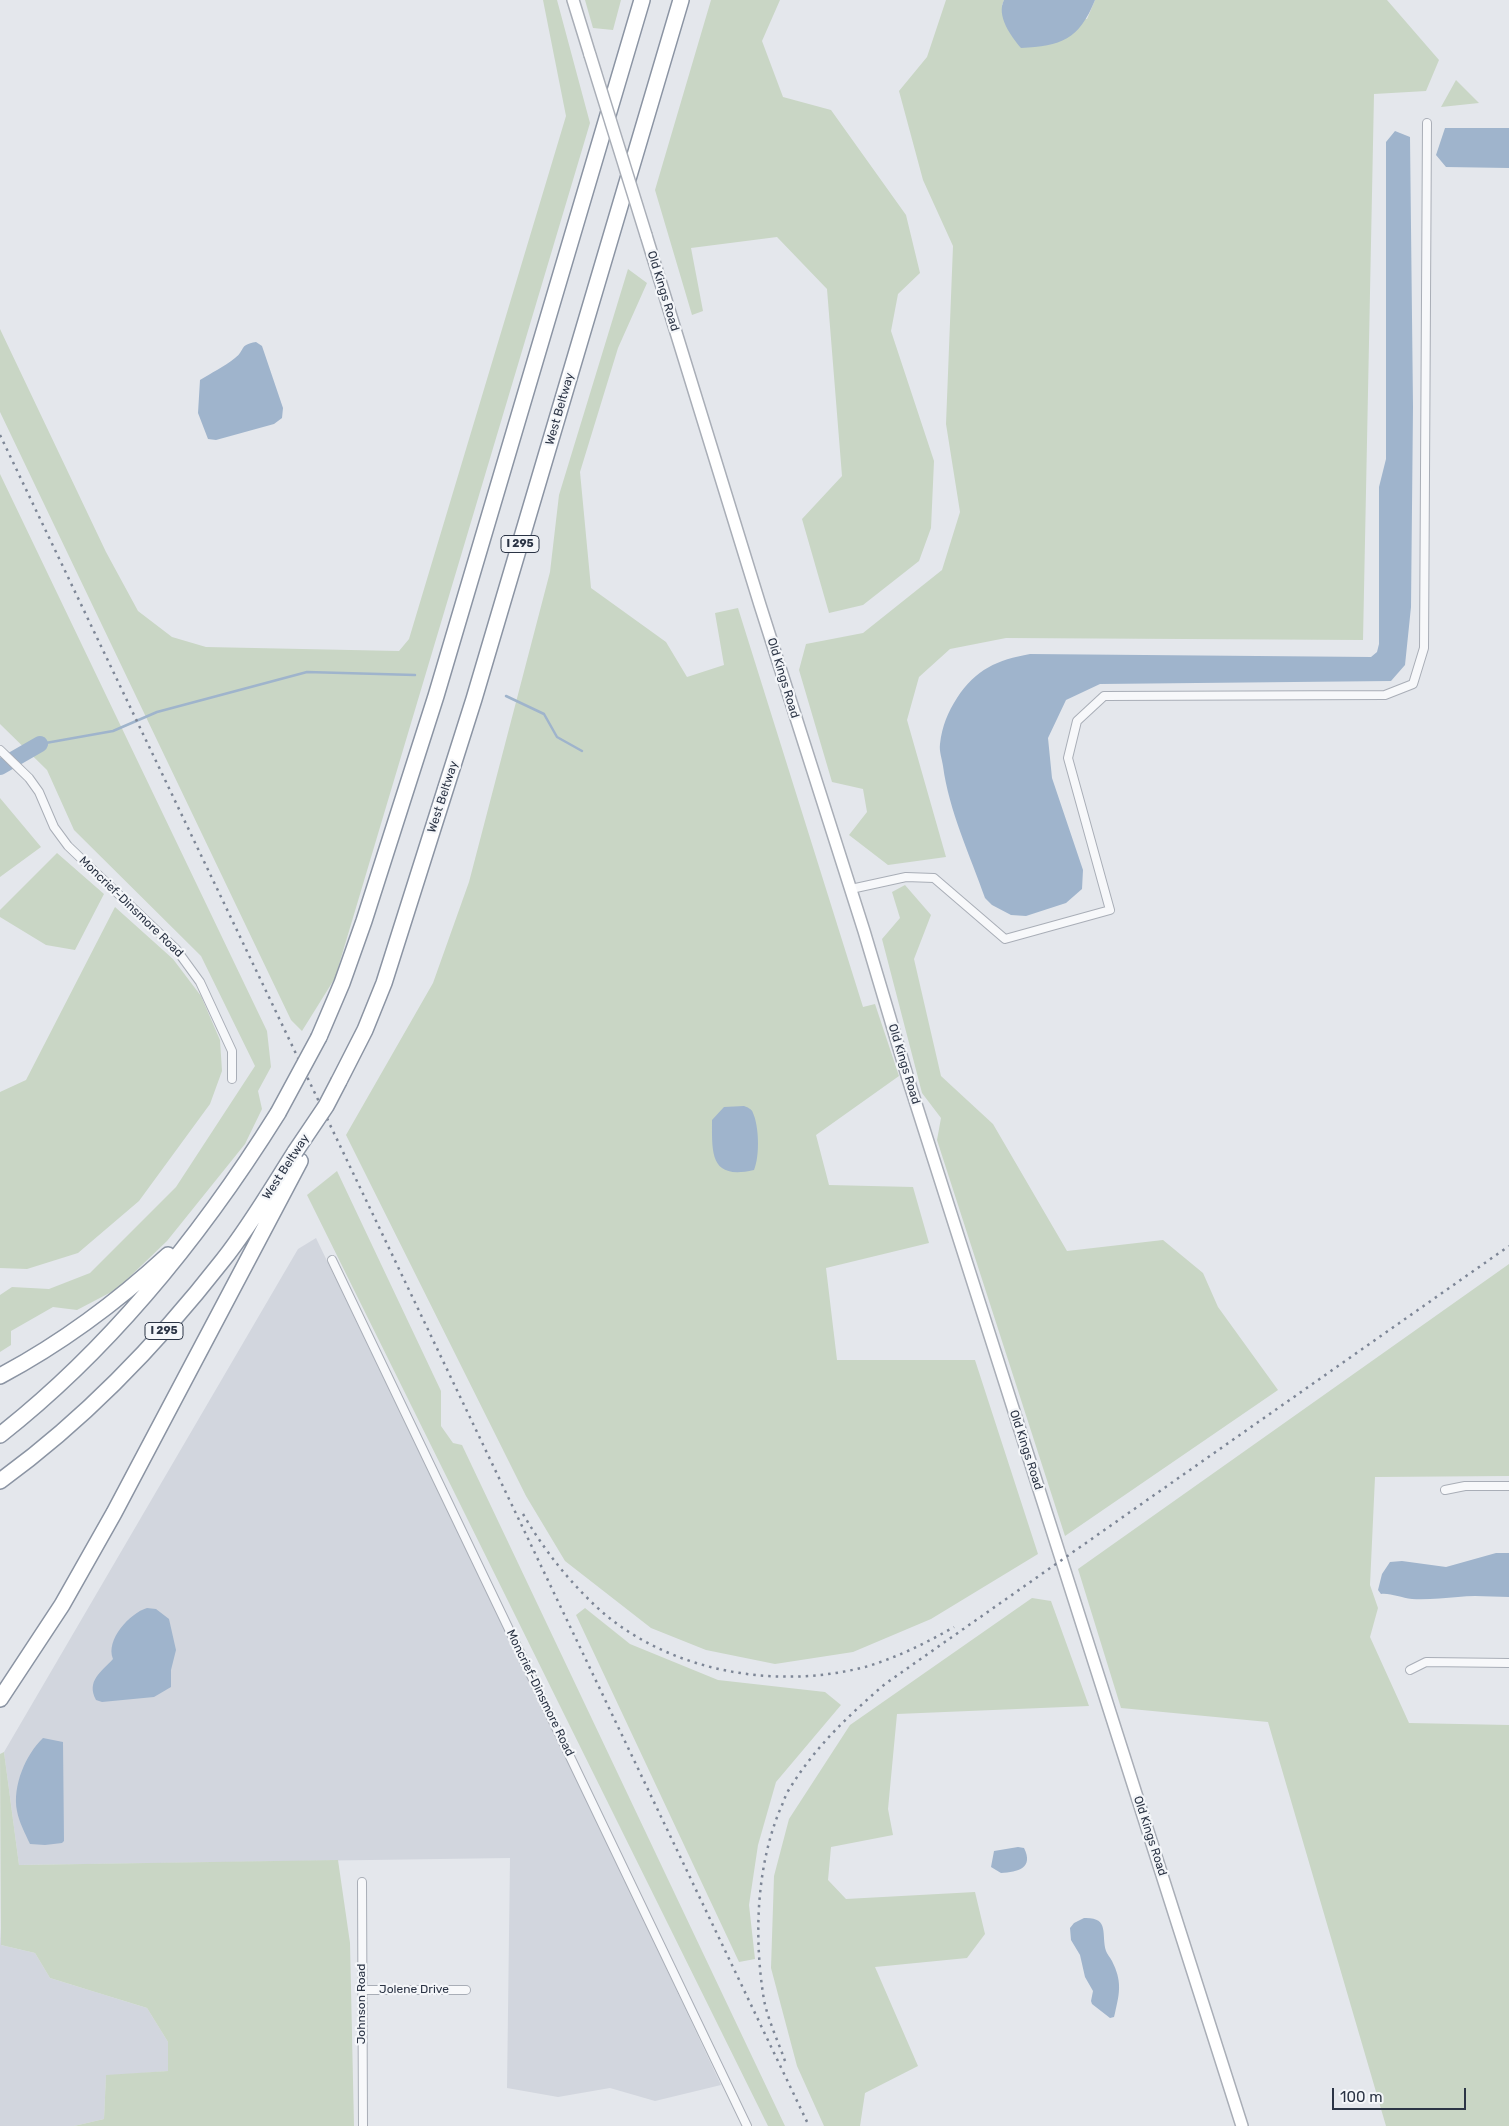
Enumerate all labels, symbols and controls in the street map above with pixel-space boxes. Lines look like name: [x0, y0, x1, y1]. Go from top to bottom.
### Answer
street label: Old Kings Road: [644, 249, 682, 333]
street label: West Beltway: [543, 371, 577, 447]
road number: I 295: [501, 536, 539, 552]
street label: Old Kings Road: [764, 636, 802, 720]
street label: West Beltway: [425, 759, 461, 835]
street label: Moncrief-Dinsmore Road: [76, 854, 186, 960]
street label: Old Kings Road: [885, 1022, 923, 1106]
street label: West Beltway: [260, 1132, 312, 1202]
road number: I 295: [145, 1322, 183, 1340]
street label: Old Kings Road: [1006, 1408, 1046, 1492]
street label: Moncrief-Dinsmore Road: [503, 1627, 577, 1759]
street label: Old Kings Road: [1130, 1794, 1170, 1878]
street label: Johnson Road: [355, 1964, 369, 2044]
street label: Jolene Drive: [379, 1983, 449, 1997]
scale bar: [1334, 2078, 1468, 2110]
text: 100 m: [1340, 2088, 1382, 2106]

